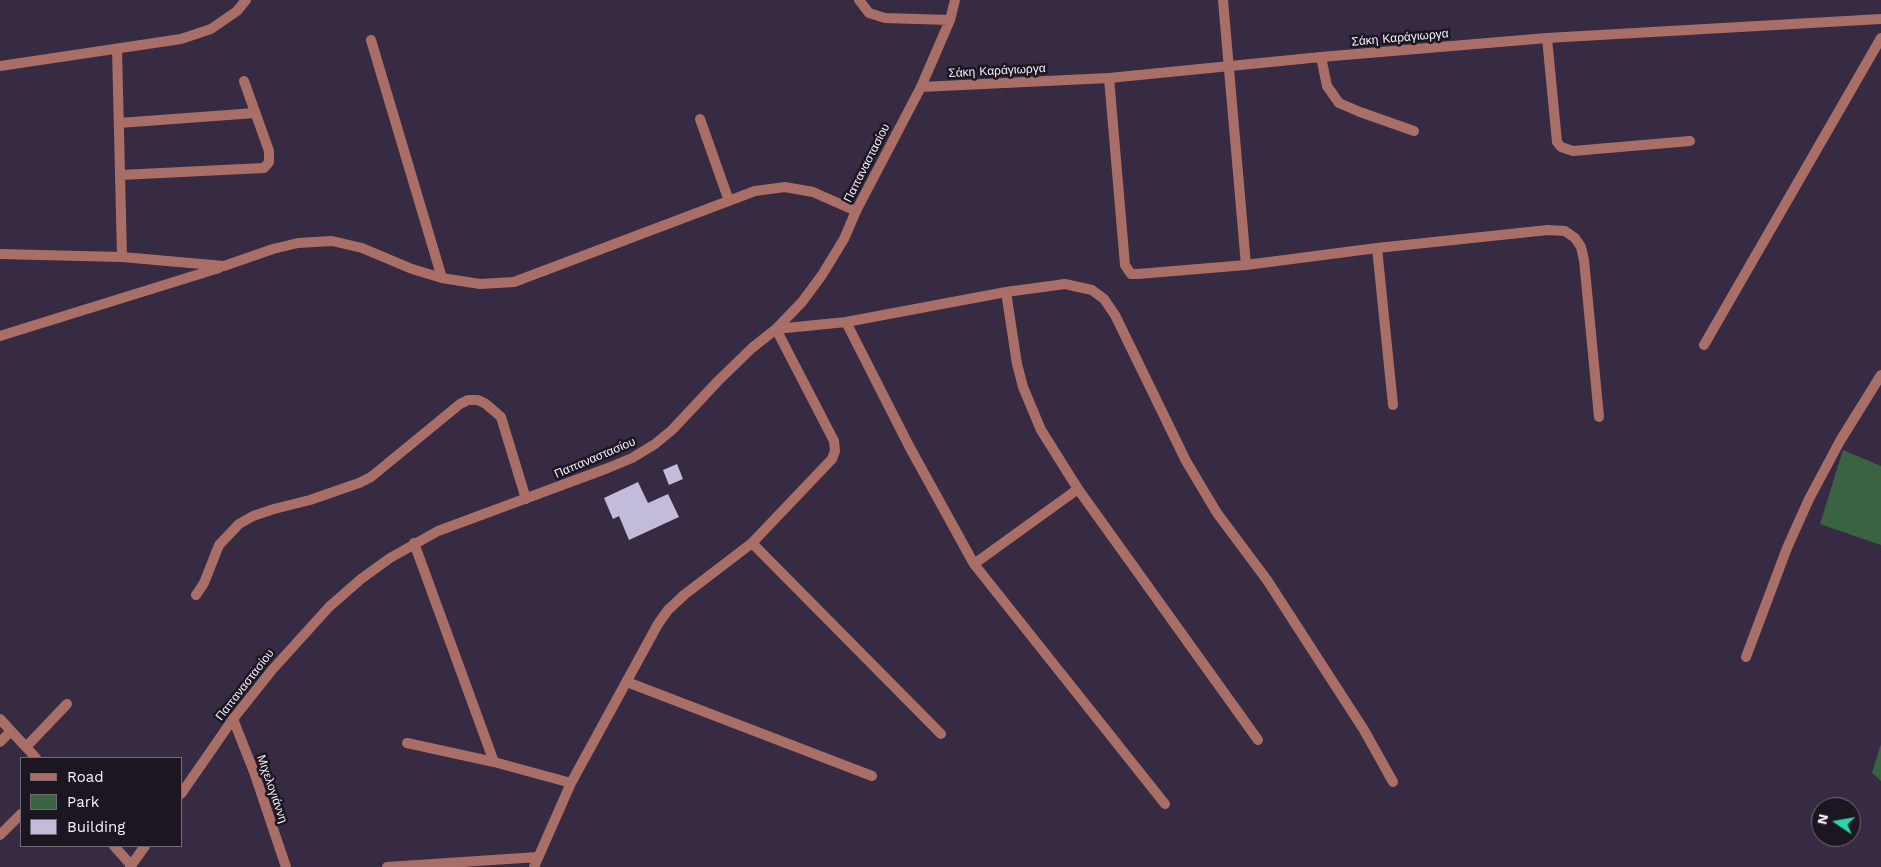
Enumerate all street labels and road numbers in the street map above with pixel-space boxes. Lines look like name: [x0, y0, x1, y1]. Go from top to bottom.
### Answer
street label: Σάκη Καράγιωργα: [1351, 27, 1449, 49]
street label: Σάκη Καράγιωργα: [948, 61, 1046, 81]
street label: Παπαναστασίου: [841, 121, 893, 205]
street label: Παπαναστασίου: [552, 434, 638, 482]
street label: Παπαναστασίου: [213, 646, 277, 724]
street label: Μιχελογιάννη: [254, 753, 290, 825]

